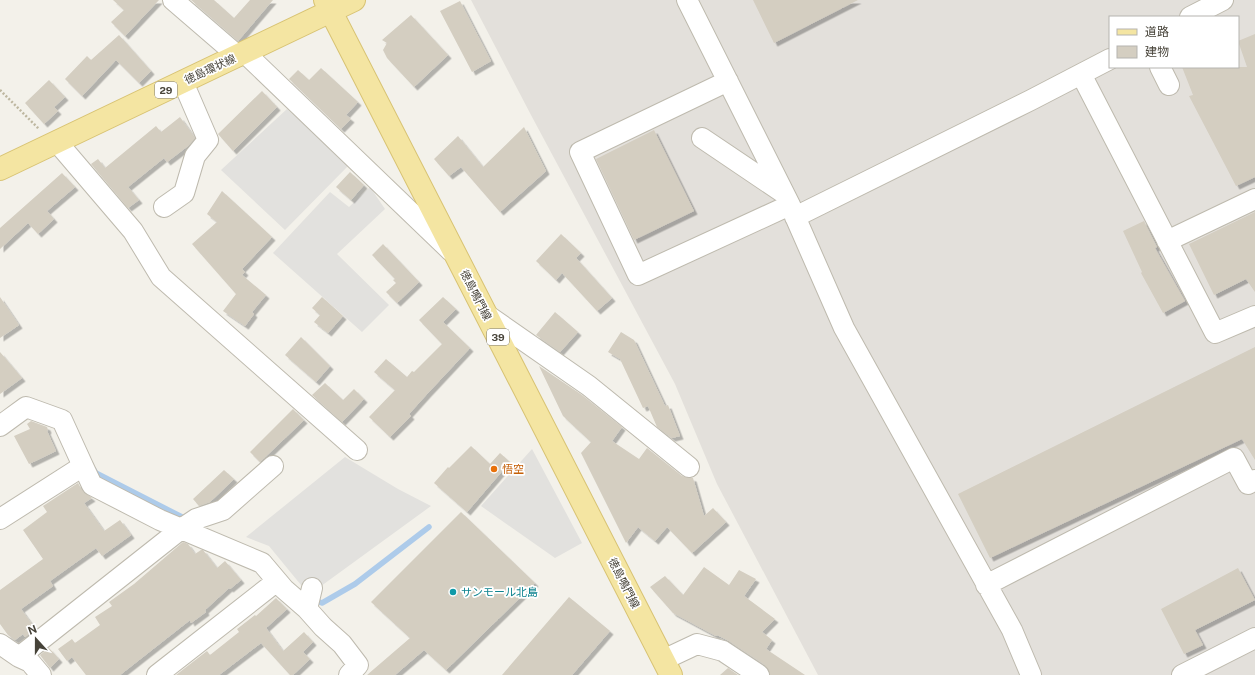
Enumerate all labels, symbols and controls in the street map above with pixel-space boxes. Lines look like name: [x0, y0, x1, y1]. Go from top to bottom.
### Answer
legend: [1109, 16, 1239, 68]
text: 道路: [1145, 25, 1169, 39]
text: 建物: [1145, 45, 1169, 59]
street label: 徳島環状線: [183, 52, 237, 86]
road number: 29: [155, 82, 177, 98]
street label: 徳島鳴門線: [458, 268, 494, 322]
road number: 39: [487, 329, 509, 345]
place label: 悟空: [502, 463, 524, 475]
marker: 悟空: [489, 464, 499, 474]
street label: 徳島鳴門線: [606, 556, 642, 610]
place label: サンモール北島: [461, 586, 538, 598]
marker: サンモール北島: [448, 587, 458, 597]
north arrow: [16, 619, 56, 659]
text: N: [26, 623, 39, 637]

